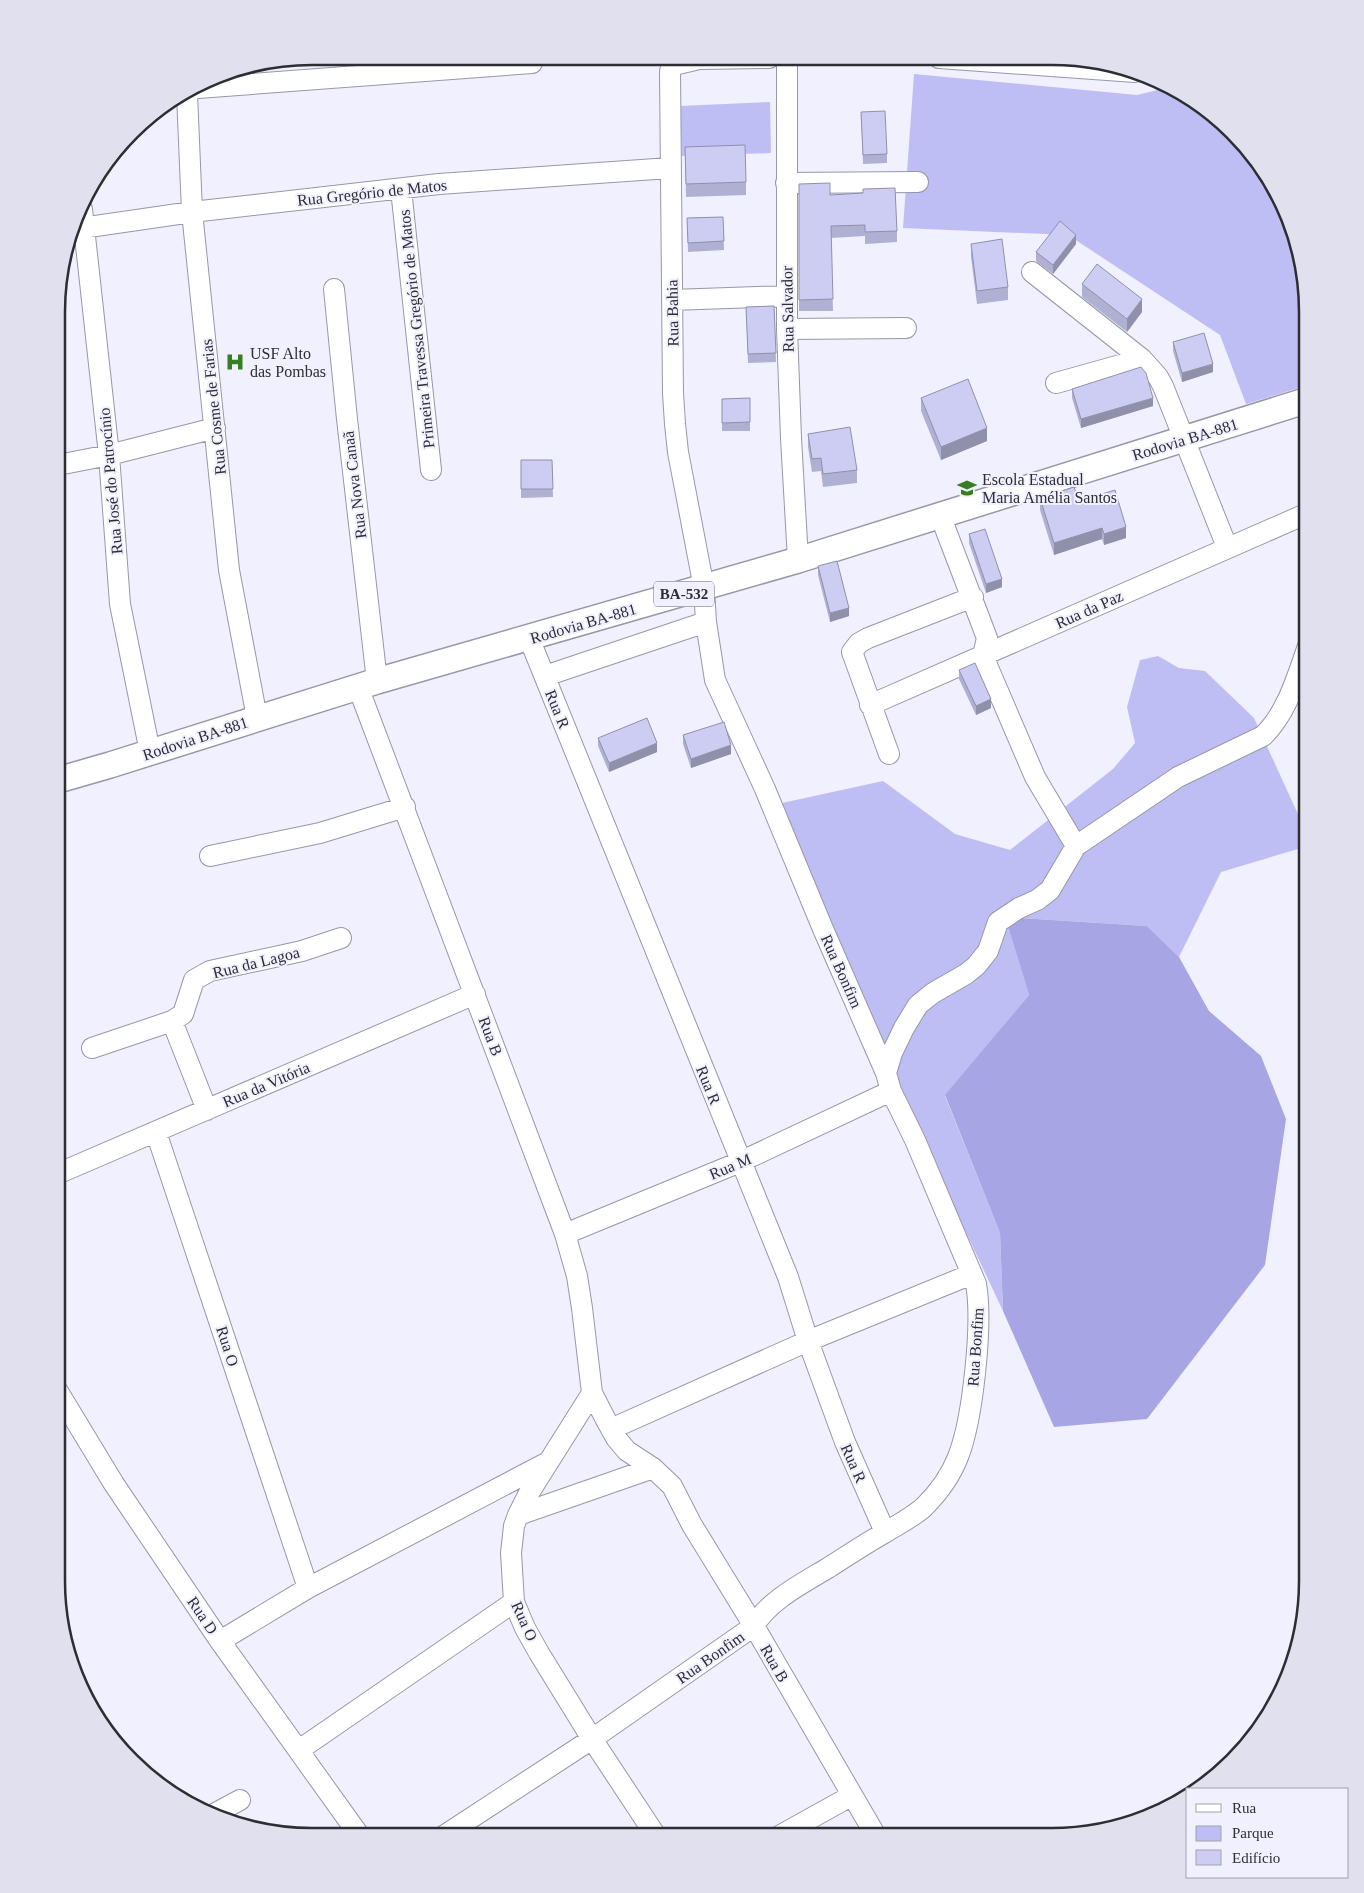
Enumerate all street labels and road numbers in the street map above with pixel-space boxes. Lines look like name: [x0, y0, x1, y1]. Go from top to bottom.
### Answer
street label: Rua Gregório de Matos: [296, 176, 448, 210]
street label: Primeira Travessa Gregório de Matos: [396, 209, 438, 449]
street label: Rua Salvador: [778, 265, 797, 352]
street label: Rua Bahia: [663, 279, 682, 347]
street label: Rua Cosme de Farias: [198, 338, 229, 476]
street label: Rua José do Patrocínio: [96, 407, 125, 555]
street label: Rodovia BA-881: [1130, 415, 1240, 464]
street label: Rua Nova Canaã: [339, 430, 370, 540]
road number: BA-532: [654, 582, 714, 606]
street label: Rua da Paz: [1053, 587, 1126, 632]
street label: Rodovia BA-881: [528, 600, 638, 647]
street label: Rua R: [542, 687, 573, 731]
street label: Rodovia BA-881: [140, 713, 250, 764]
street label: Rua Bonfim: [818, 932, 866, 1011]
street label: Rua da Lagoa: [211, 943, 302, 982]
street label: Rua B: [475, 1014, 506, 1058]
street label: Rua da Vitória: [220, 1058, 312, 1110]
street label: Rua R: [693, 1063, 724, 1107]
street label: Rua M: [707, 1150, 754, 1183]
street label: Rua Bonfim: [964, 1307, 987, 1387]
street label: Rua O: [213, 1324, 242, 1368]
street label: Rua R: [838, 1441, 870, 1485]
street label: Rua D: [184, 1593, 221, 1637]
street label: Rua O: [508, 1599, 541, 1644]
street label: Rua Bonfim: [673, 1628, 748, 1687]
street label: Rua B: [757, 1641, 792, 1685]

